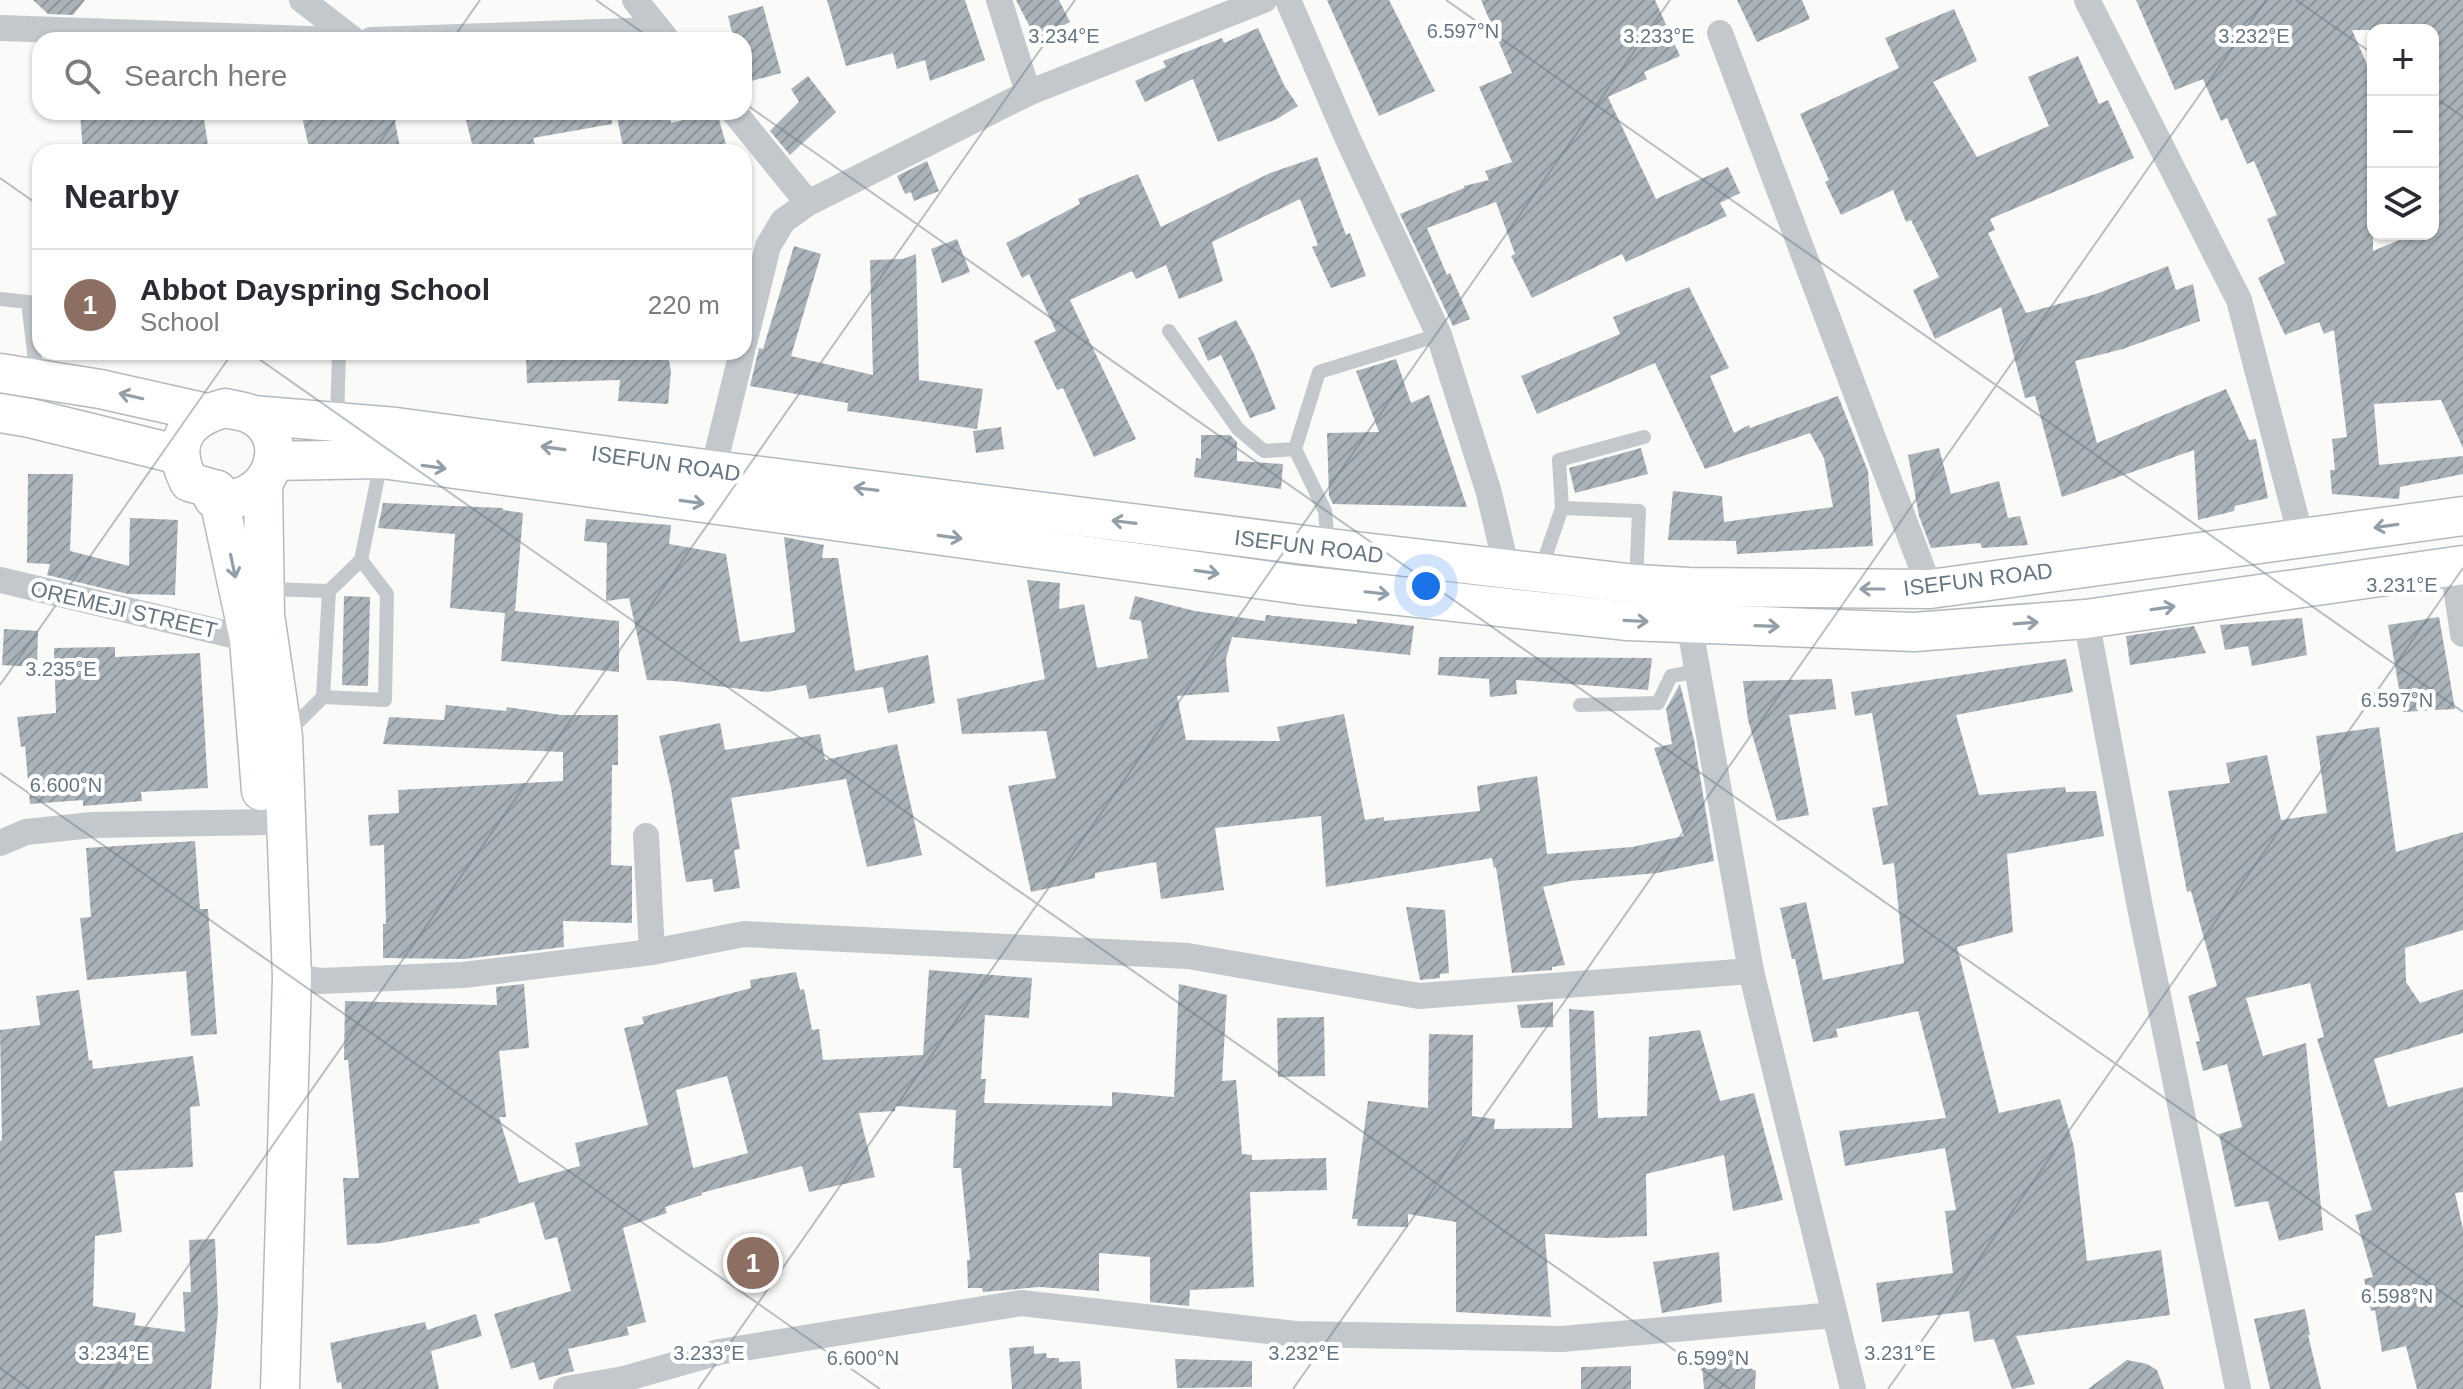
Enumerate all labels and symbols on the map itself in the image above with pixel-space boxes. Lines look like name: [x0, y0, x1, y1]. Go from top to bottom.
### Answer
text: 6.597°N: [1427, 20, 1499, 42]
text: 3.234°E: [1028, 25, 1100, 47]
text: 3.233°E: [1623, 25, 1695, 47]
text: 3.232°E: [2218, 25, 2290, 47]
one-way arrow: [119, 388, 145, 403]
one-way arrow: [541, 440, 566, 455]
street label: ISEFUN ROAD: [590, 441, 742, 486]
one-way arrow: [421, 460, 446, 475]
one-way arrow: [853, 482, 880, 497]
one-way arrow: [679, 495, 704, 510]
one-way arrow: [1111, 515, 1138, 530]
one-way arrow: [2374, 519, 2399, 534]
street label: ISEFUN ROAD: [1233, 525, 1385, 568]
one-way arrow: [936, 530, 962, 545]
one-way arrow: [226, 553, 241, 579]
street label: ISEFUN ROAD: [1902, 558, 2054, 601]
one-way arrow: [1194, 565, 1219, 580]
your location: [1406, 566, 1446, 606]
text: 3.231°E: [2366, 574, 2438, 596]
street label: OREMEJI STREET: [28, 576, 220, 643]
one-way arrow: [1859, 581, 1886, 597]
one-way arrow: [1363, 586, 1390, 601]
one-way arrow: [2150, 600, 2175, 615]
one-way arrow: [1622, 614, 1649, 629]
one-way arrow: [2012, 615, 2039, 630]
one-way arrow: [1753, 619, 1780, 634]
text: 3.235°E: [25, 658, 97, 680]
text: 6.597°N: [2361, 689, 2433, 711]
text: 6.600°N: [30, 774, 102, 796]
pin: 1: [727, 1233, 779, 1293]
text: 6.598°N: [2361, 1285, 2433, 1307]
text: 3.234°E: [78, 1342, 150, 1364]
text: 3.233°E: [673, 1342, 745, 1364]
text: 3.232°E: [1268, 1342, 1340, 1364]
text: 3.231°E: [1864, 1342, 1936, 1364]
text: 6.600°N: [827, 1347, 899, 1369]
text: 6.599°N: [1677, 1347, 1749, 1369]

